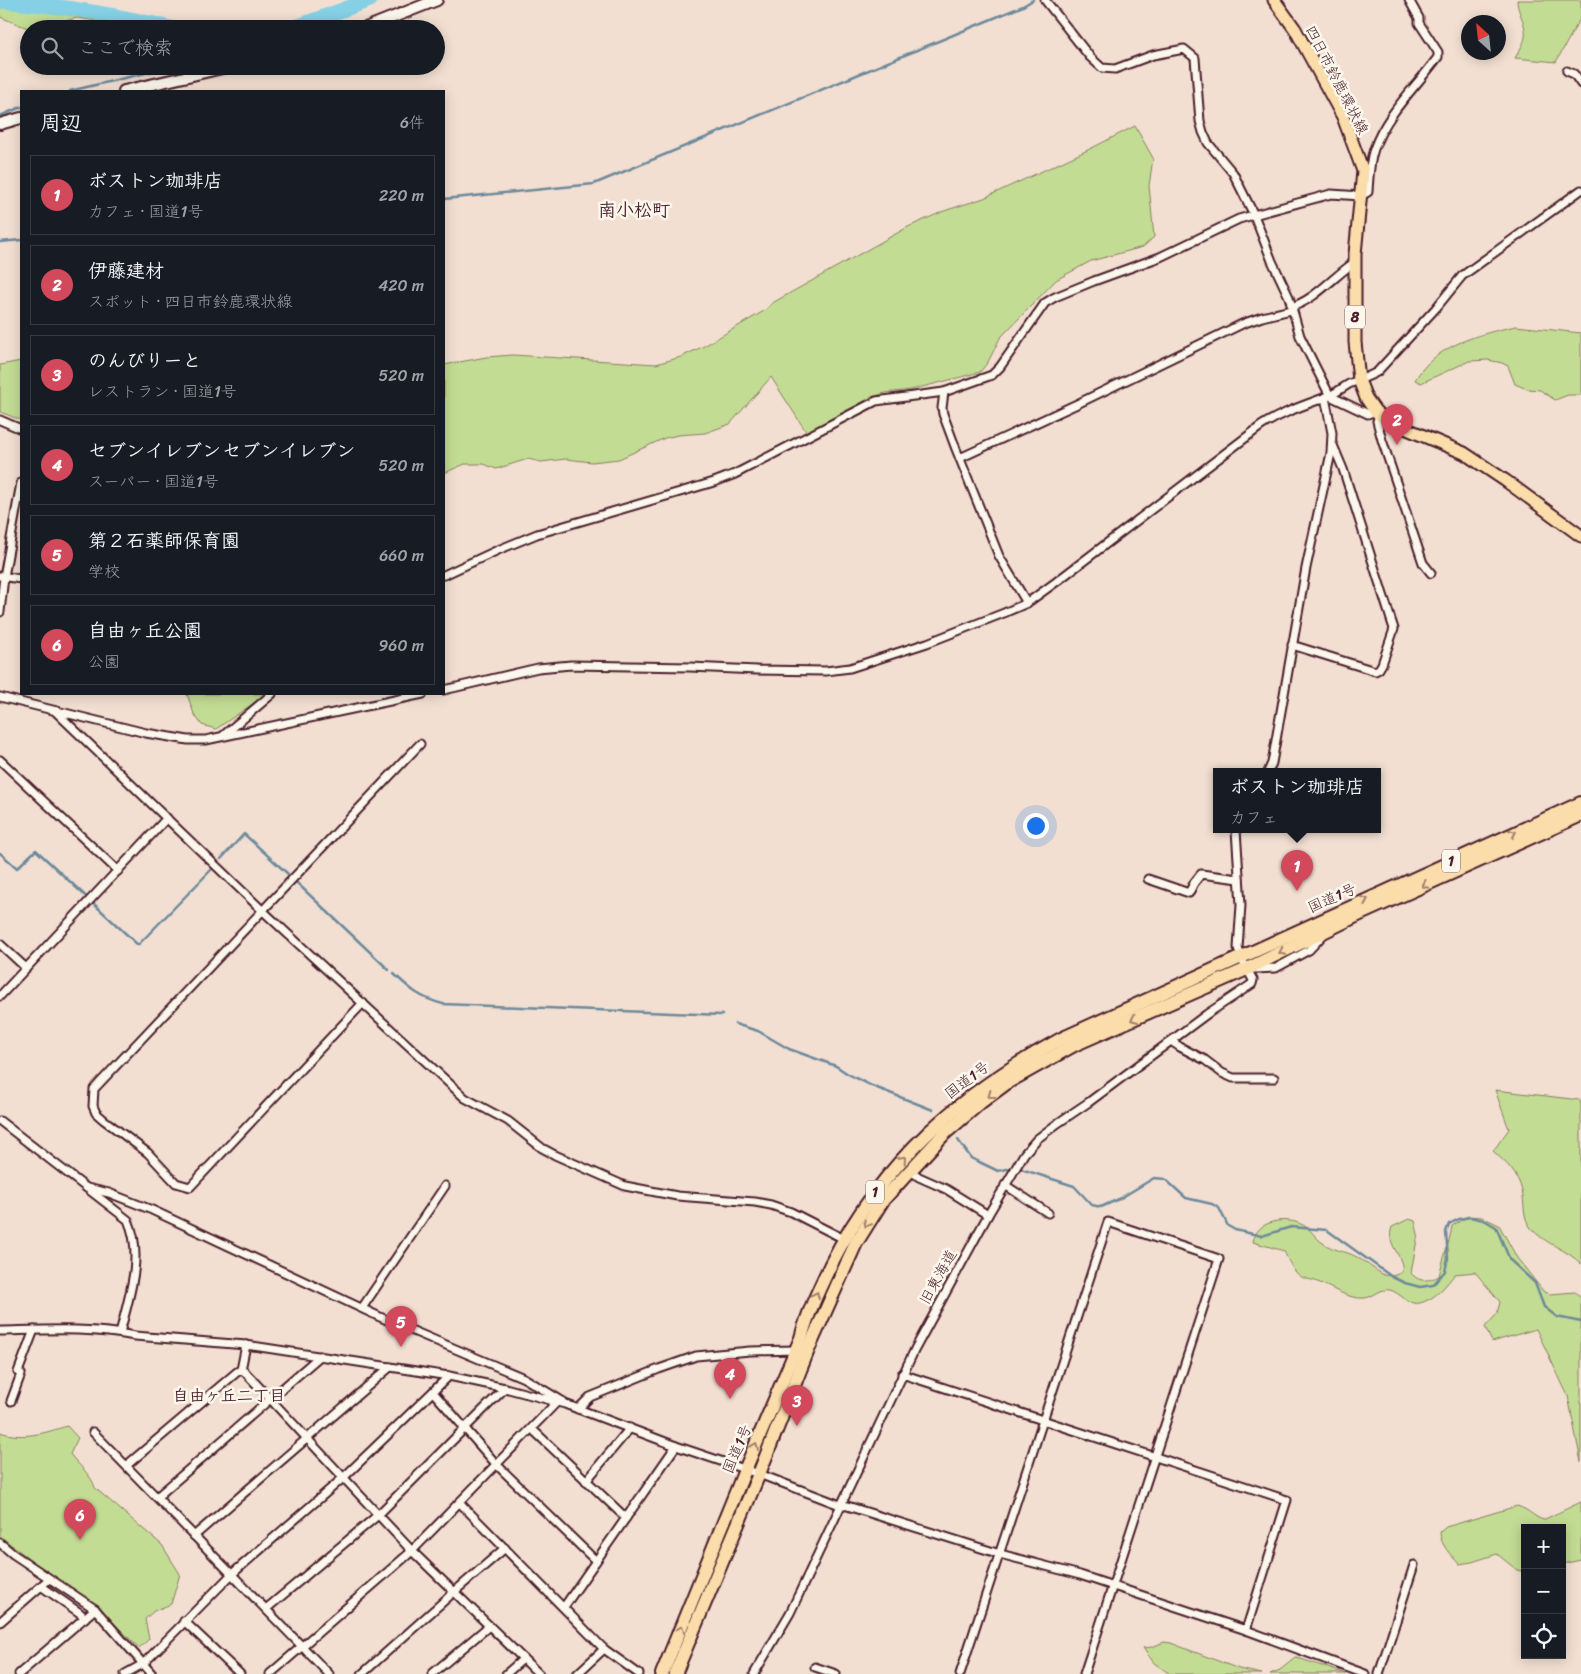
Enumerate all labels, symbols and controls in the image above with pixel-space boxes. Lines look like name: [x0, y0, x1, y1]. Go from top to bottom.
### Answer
north arrow: [1461, 15, 1506, 60]
search box: [20, 20, 445, 75]
street label: 四日市鈴鹿環状線: [1298, 21, 1376, 139]
text: ここで検索: [78, 31, 173, 64]
icon: search: [38, 34, 66, 62]
text: 周辺: [40, 104, 82, 142]
text: 6件: [400, 108, 425, 137]
text: ボストン珈琲店: [88, 164, 223, 197]
text: 1: [54, 181, 60, 210]
text: 220 m: [379, 181, 424, 210]
district label: 南小松町: [598, 194, 670, 226]
text: カフェ · 国道1号: [88, 197, 203, 226]
text: 伊藤建材: [88, 254, 164, 287]
text: 2: [52, 271, 62, 300]
text: 420 m: [378, 271, 424, 300]
text: スポット · 四日市鈴鹿環状線: [88, 287, 293, 316]
road number: 8: [1345, 306, 1365, 328]
text: のんびりーと: [88, 344, 201, 377]
text: 3: [53, 361, 61, 390]
text: 520 m: [378, 361, 424, 390]
text: レストラン · 国道1号: [88, 377, 237, 406]
pin: 2: [1381, 404, 1413, 445]
text: セブンイレブンセブンイレブン: [88, 434, 355, 467]
text: 4: [52, 451, 62, 480]
text: 520 m: [378, 451, 424, 480]
text: スーパー · 国道1号: [88, 467, 219, 496]
text: 第２石薬師保育園: [88, 524, 240, 557]
text: 5: [52, 541, 62, 570]
text: 660 m: [379, 541, 424, 570]
text: 学校: [88, 557, 120, 586]
text: 自由ヶ丘公園: [88, 614, 202, 647]
text: 6: [52, 631, 62, 660]
text: 960 m: [379, 631, 424, 660]
text: 公園: [88, 647, 120, 676]
popup: [1213, 768, 1381, 833]
text: ボストン珈琲店: [1230, 770, 1364, 803]
text: カフェ: [1230, 803, 1278, 832]
your location: [1023, 813, 1049, 839]
one-way arrow: [1508, 829, 1517, 840]
road number: 1: [1442, 849, 1460, 872]
pin: 1: [1281, 850, 1313, 891]
street label: 国道1号: [1303, 876, 1361, 920]
one-way arrow: [1421, 879, 1430, 890]
one-way arrow: [1360, 896, 1369, 907]
one-way arrow: [1279, 946, 1288, 956]
one-way arrow: [1130, 1013, 1139, 1023]
street label: 国道1号: [939, 1054, 995, 1106]
one-way arrow: [987, 1089, 997, 1098]
one-way arrow: [897, 1156, 906, 1165]
road number: 1: [866, 1180, 884, 1204]
one-way arrow: [864, 1218, 873, 1227]
street label: 旧東海道: [912, 1244, 964, 1310]
one-way arrow: [809, 1292, 819, 1301]
pin: 5: [385, 1306, 417, 1347]
pin: 4: [714, 1358, 746, 1399]
district label: 自由ヶ丘二丁目: [173, 1381, 285, 1410]
pin: 3: [781, 1385, 813, 1426]
street label: 国道1号: [715, 1420, 759, 1478]
one-way arrow: [749, 1442, 760, 1451]
pin: 6: [64, 1499, 96, 1540]
map controls: [1521, 1524, 1566, 1659]
button: +: [1521, 1524, 1566, 1569]
button: −: [1521, 1569, 1566, 1614]
button: locate: [1521, 1614, 1566, 1659]
one-way arrow: [675, 1625, 685, 1634]

